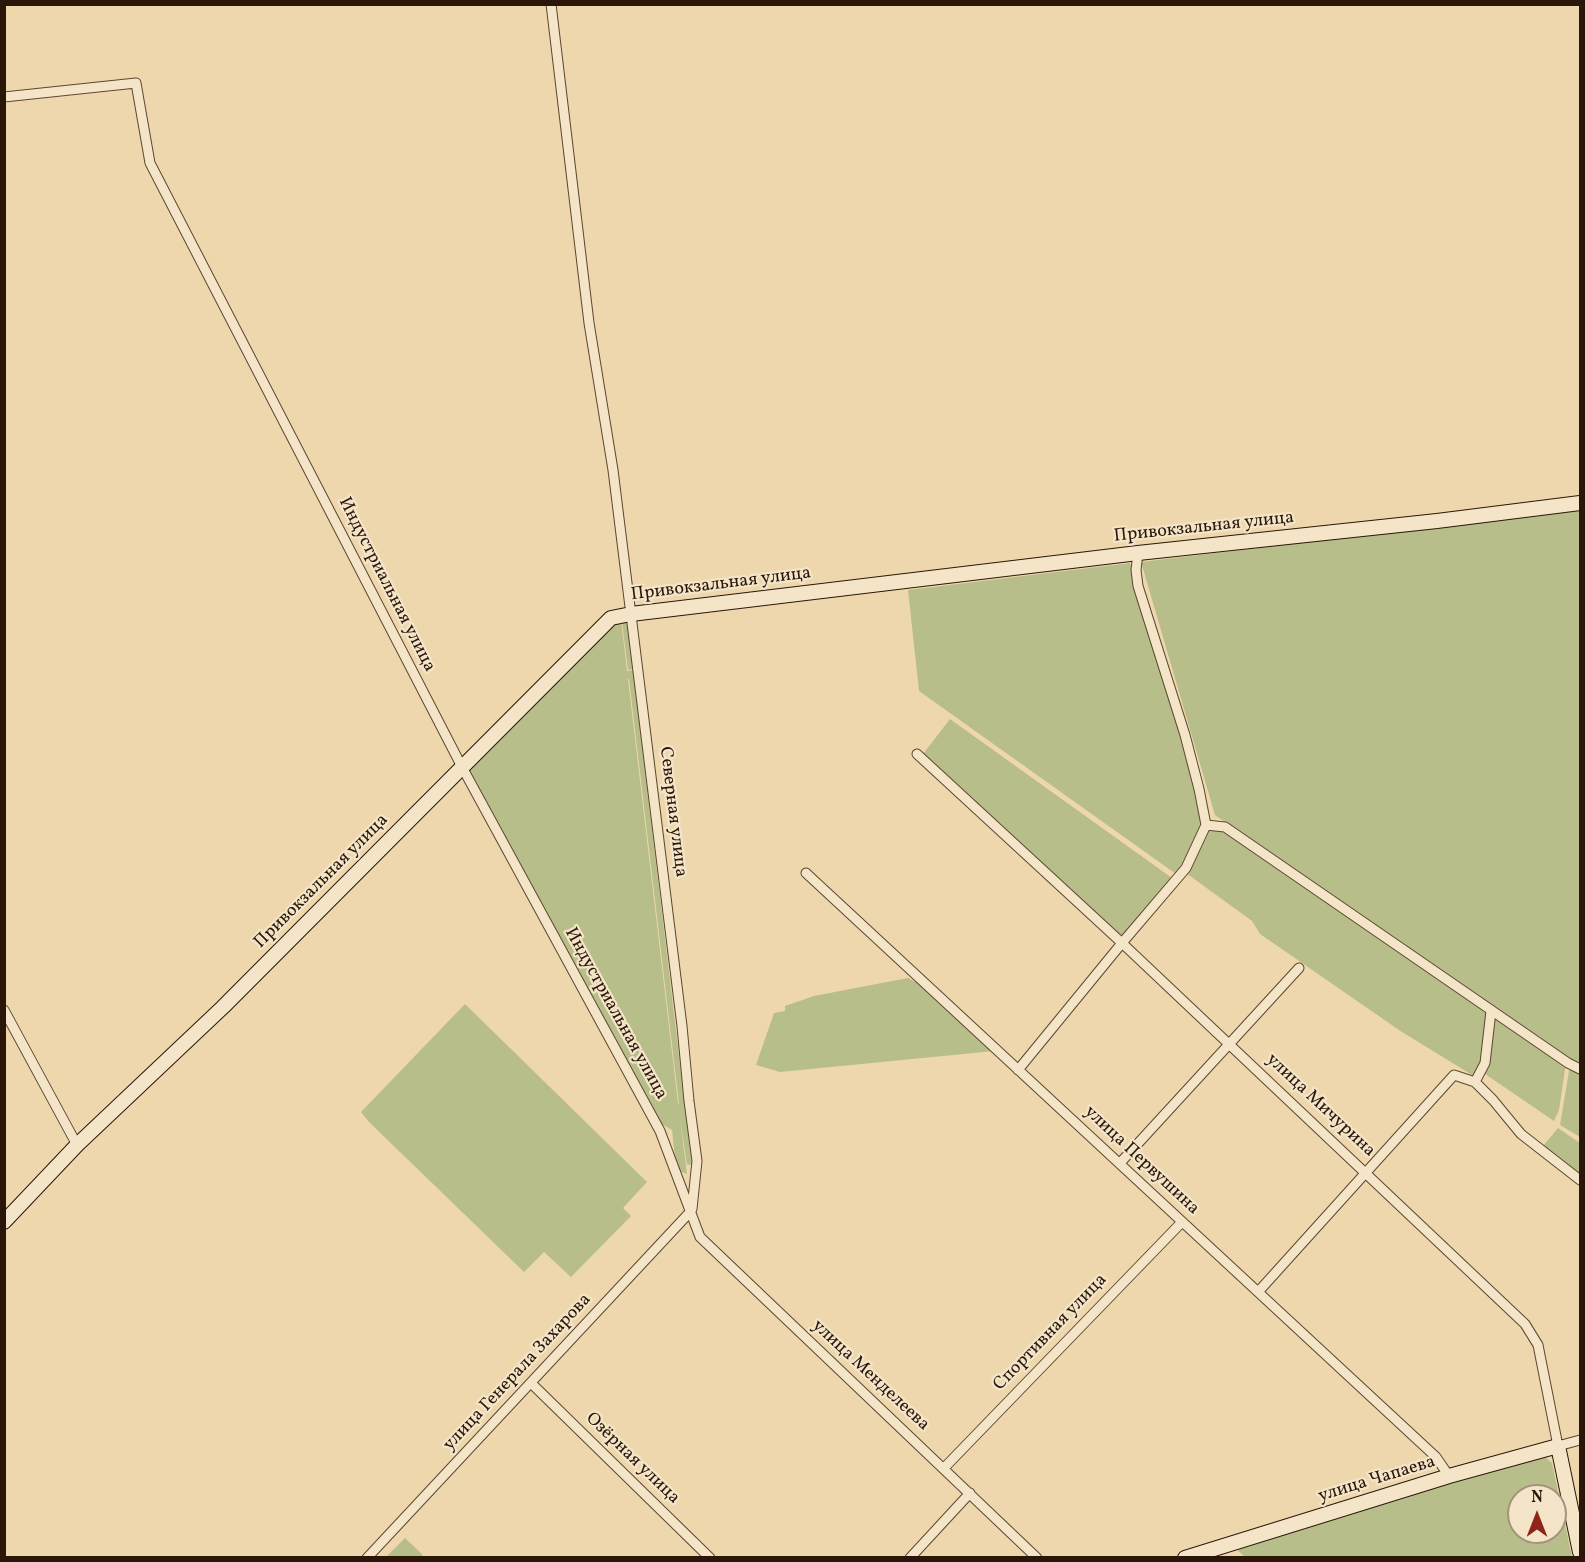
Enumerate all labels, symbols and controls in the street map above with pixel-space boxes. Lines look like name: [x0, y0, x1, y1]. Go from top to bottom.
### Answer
street label: Индустриальная улица: [333, 494, 439, 676]
street label: Привокзальная улица: [1113, 508, 1295, 548]
street label: Привокзальная улица: [630, 563, 812, 607]
street label: Северная улица: [653, 746, 691, 878]
street label: Привокзальная улица: [250, 810, 394, 954]
street label: Индустриальная улица: [559, 924, 671, 1104]
street label: улица Мичурина: [1261, 1050, 1379, 1162]
street label: улица Первушина: [1079, 1102, 1203, 1220]
street label: Спортивная улица: [990, 1270, 1112, 1396]
street label: улица Генерала Захарова: [439, 1290, 597, 1456]
street label: улица Менделеева: [807, 1316, 933, 1436]
street label: Озёрная улица: [580, 1409, 684, 1509]
street label: улица Чапаева: [1316, 1452, 1438, 1508]
north arrow: [1507, 1484, 1567, 1544]
text: N: [1531, 1487, 1543, 1509]

